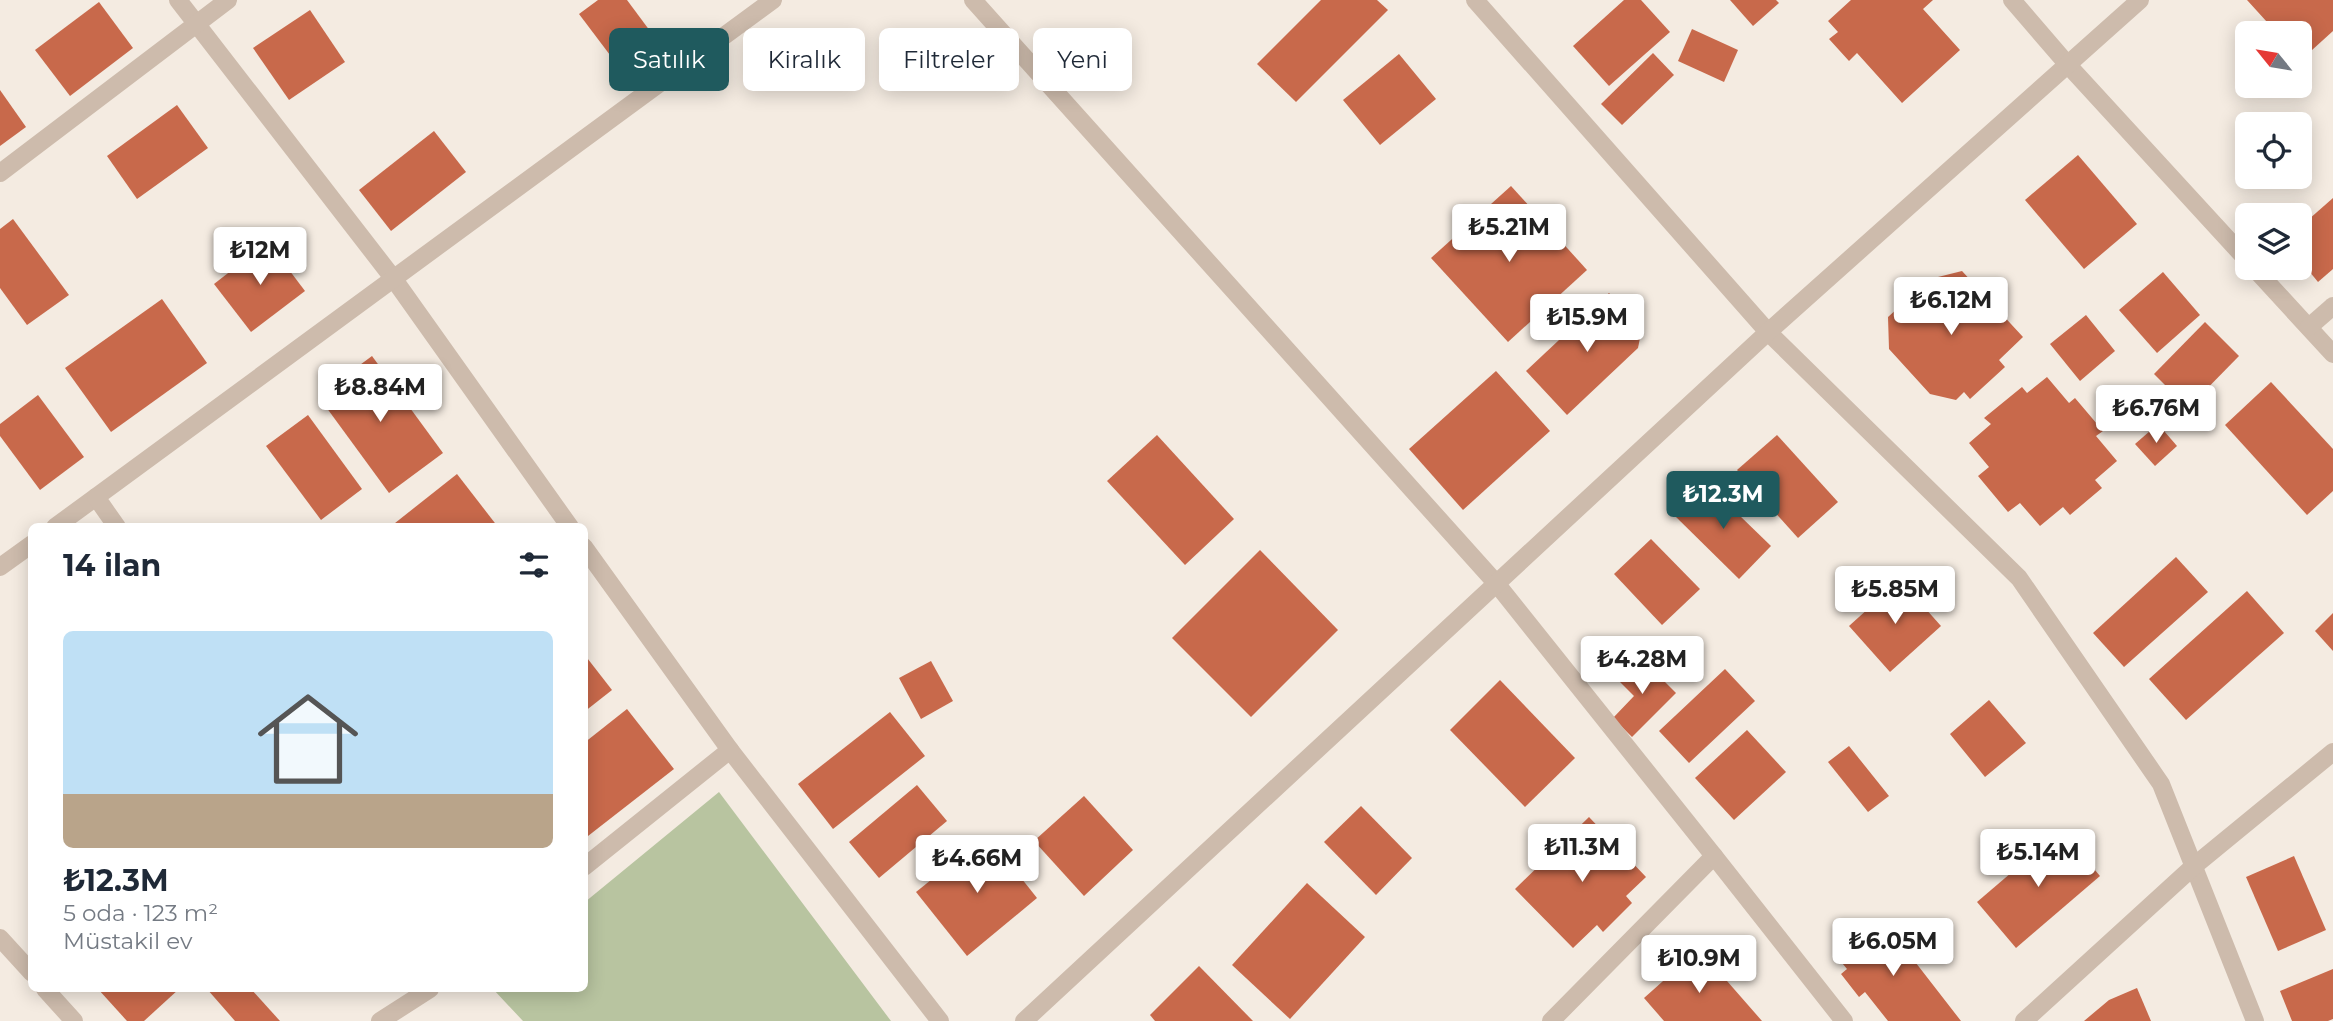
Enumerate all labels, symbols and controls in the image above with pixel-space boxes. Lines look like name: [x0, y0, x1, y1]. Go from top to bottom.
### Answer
north arrow: [2235, 21, 2312, 98]
map controls: [2235, 21, 2312, 280]
chip: Satılık: [609, 28, 729, 91]
chip: Kiralık: [743, 28, 865, 91]
chip: Filtreler: [879, 28, 1019, 91]
chip: Yeni: [1033, 28, 1132, 91]
button: locate: [2235, 112, 2312, 189]
button: layers: [2235, 203, 2312, 280]
pin: ₺5.21M: [1452, 204, 1566, 264]
text: ₺5.21M: [1468, 213, 1550, 241]
pin: ₺12M: [219, 228, 301, 287]
text: ₺12M: [230, 236, 290, 264]
pin: ₺6.12M: [1894, 278, 2008, 337]
text: ₺6.12M: [1910, 286, 1992, 314]
pin: ₺15.9M: [1530, 294, 1644, 354]
text: ₺15.9M: [1546, 303, 1628, 331]
pin: ₺8.84M: [323, 364, 437, 424]
text: ₺8.84M: [334, 373, 426, 401]
pin: ₺6.76M: [2099, 386, 2213, 445]
text: ₺6.76M: [2112, 394, 2200, 422]
pin: ₺12.3M: [1666, 472, 1780, 531]
text: ₺12.3M: [1682, 480, 1764, 508]
icon: filters: [515, 546, 553, 584]
text: 14 ilan: [63, 547, 161, 584]
pin: ₺5.85M: [1838, 566, 1952, 626]
text: ₺5.85M: [1851, 575, 1939, 603]
pin: ₺4.28M: [1585, 636, 1699, 696]
text: ₺4.28M: [1597, 645, 1687, 673]
icon: home: [245, 676, 371, 802]
pin: ₺11.3M: [1525, 824, 1639, 884]
pin: ₺5.14M: [1981, 830, 2095, 889]
text: ₺11.3M: [1544, 833, 1620, 861]
pin: ₺4.66M: [920, 836, 1034, 895]
text: ₺5.14M: [1996, 838, 2080, 866]
text: ₺4.66M: [932, 844, 1022, 872]
text: ₺12.3M: [63, 862, 169, 899]
text: 5 oda · 123 m²: [63, 899, 218, 927]
pin: ₺6.05M: [1836, 918, 1950, 978]
text: Müstakil ev: [63, 927, 192, 955]
text: ₺6.05M: [1848, 927, 1938, 955]
pin: ₺10.9M: [1642, 936, 1756, 995]
text: ₺10.9M: [1657, 944, 1741, 972]

